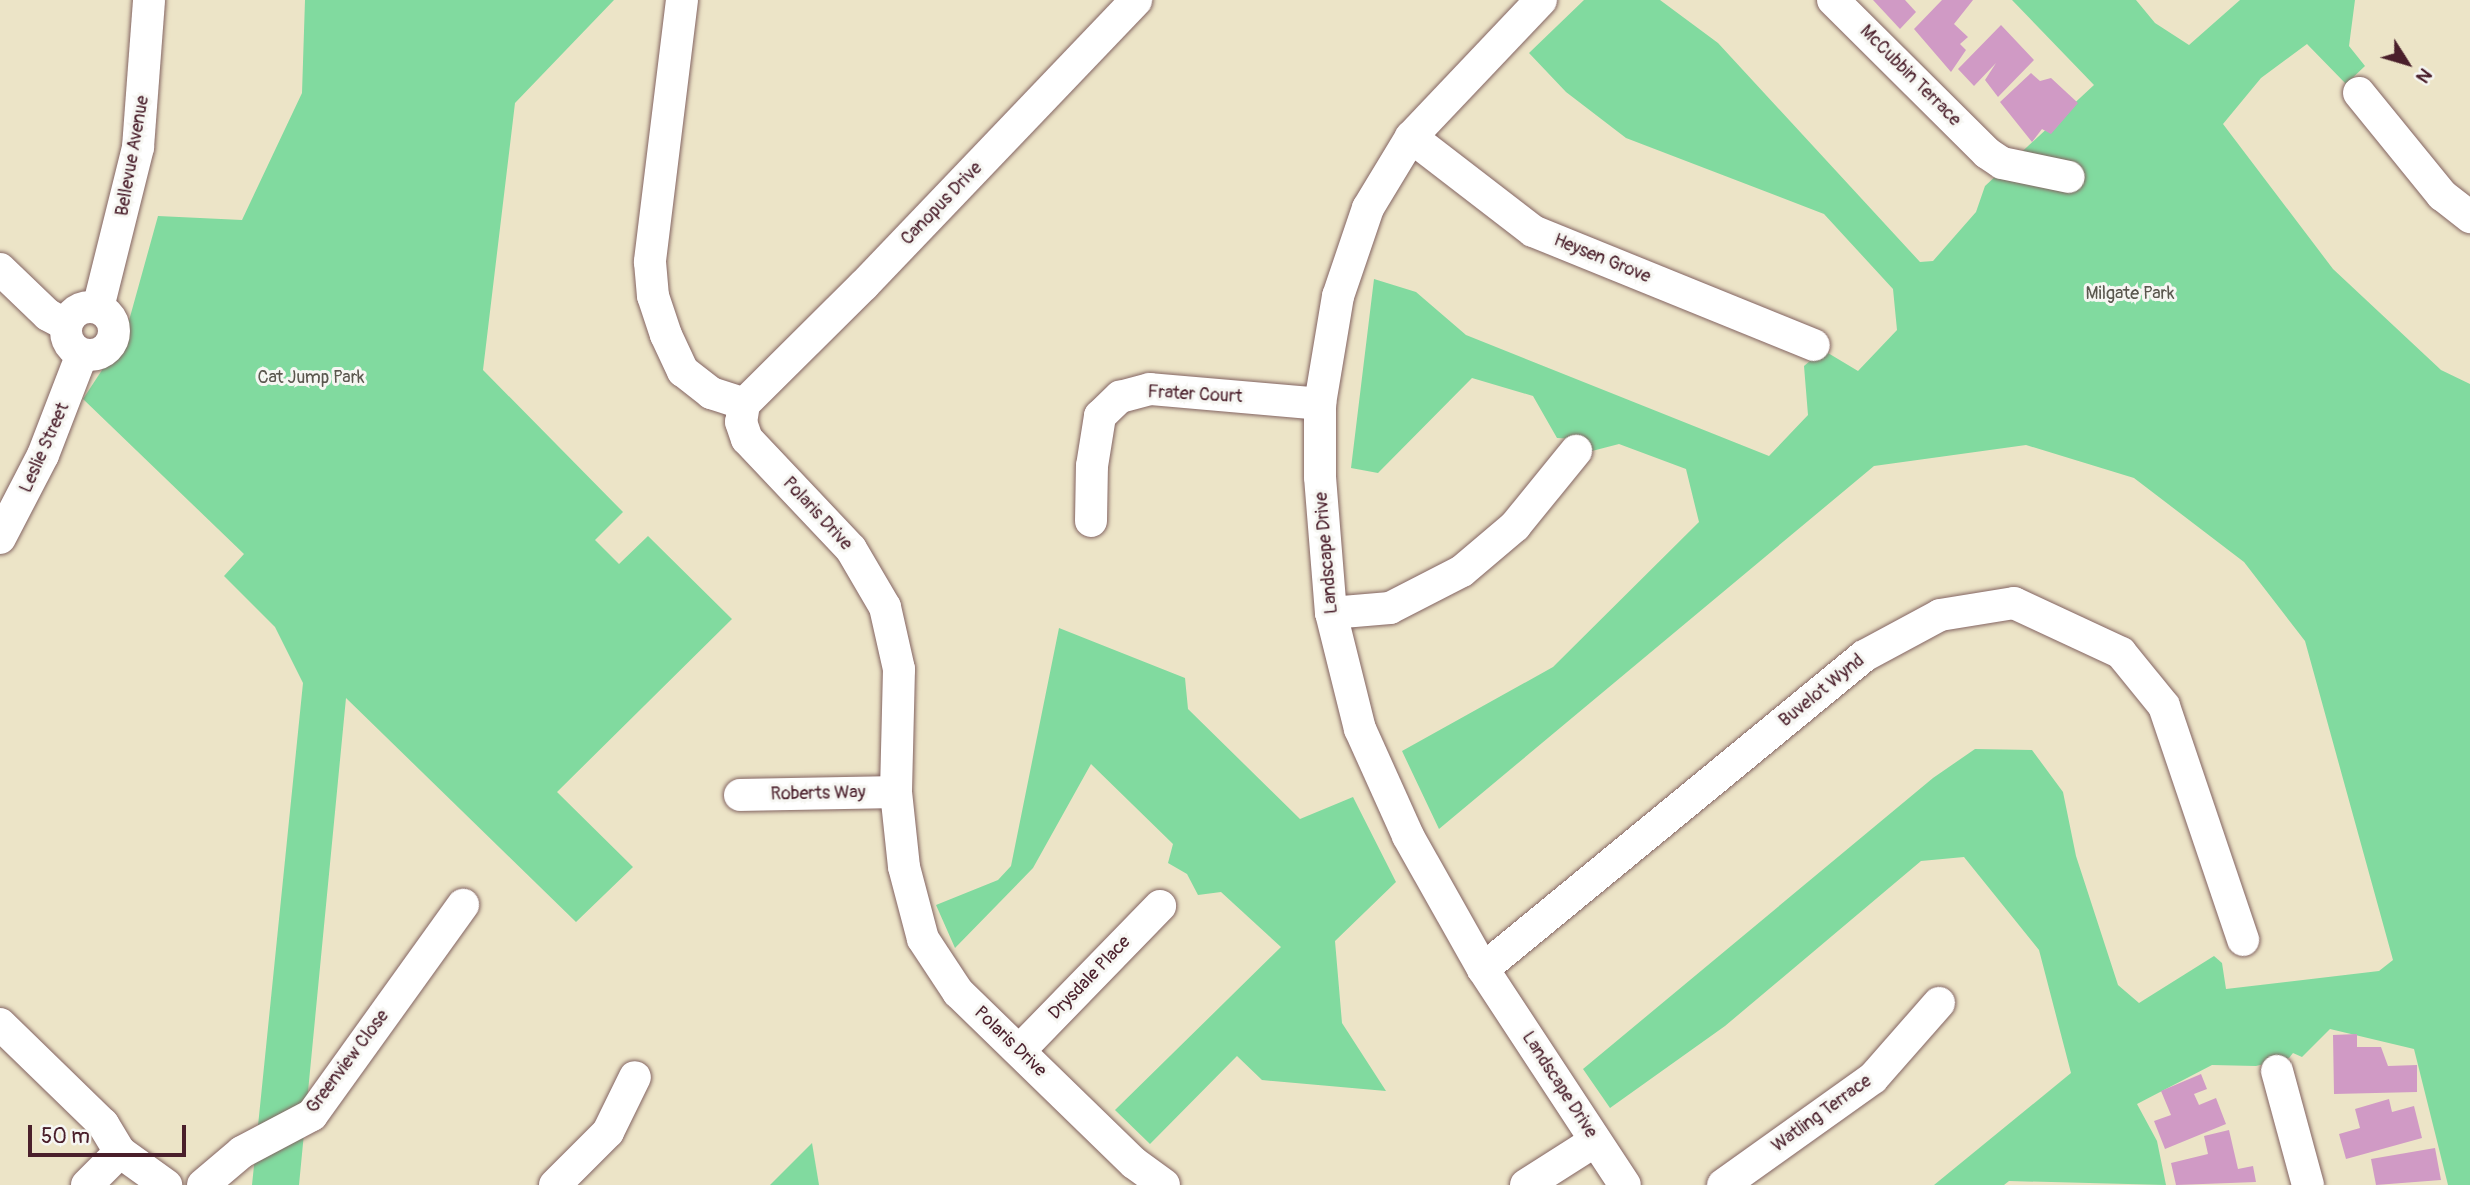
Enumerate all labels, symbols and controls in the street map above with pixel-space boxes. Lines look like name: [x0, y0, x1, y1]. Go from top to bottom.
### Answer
street label: McCubbin Terrace: [1855, 21, 1965, 131]
north arrow: [2372, 28, 2442, 98]
text: N: [2410, 63, 2437, 88]
street label: Bellevue Avenue: [112, 94, 154, 218]
street label: Canopus Drive: [897, 158, 987, 250]
street label: Heysen Grove: [1550, 230, 1654, 288]
park label: Milgate Park: [2086, 283, 2174, 305]
park label: Cat Jump Park: [257, 367, 365, 389]
street label: Frater Court: [1147, 382, 1243, 408]
street label: Leslie Street: [16, 400, 74, 496]
street label: Polaris Drive: [778, 473, 856, 555]
street label: Landscape Drive: [1311, 491, 1343, 615]
street label: Buvelot Wynd: [1775, 650, 1869, 732]
street label: Roberts Way: [770, 782, 866, 806]
street label: Drysdale Place: [1045, 932, 1135, 1024]
street label: Polaris Drive: [969, 1002, 1051, 1082]
street label: Greenview Close: [302, 1006, 394, 1118]
street label: Landscape Drive: [1517, 1028, 1601, 1142]
street label: Watling Terrace: [1768, 1071, 1876, 1157]
scale bar: [32, 1112, 189, 1156]
text: 50 m: [41, 1123, 90, 1150]

